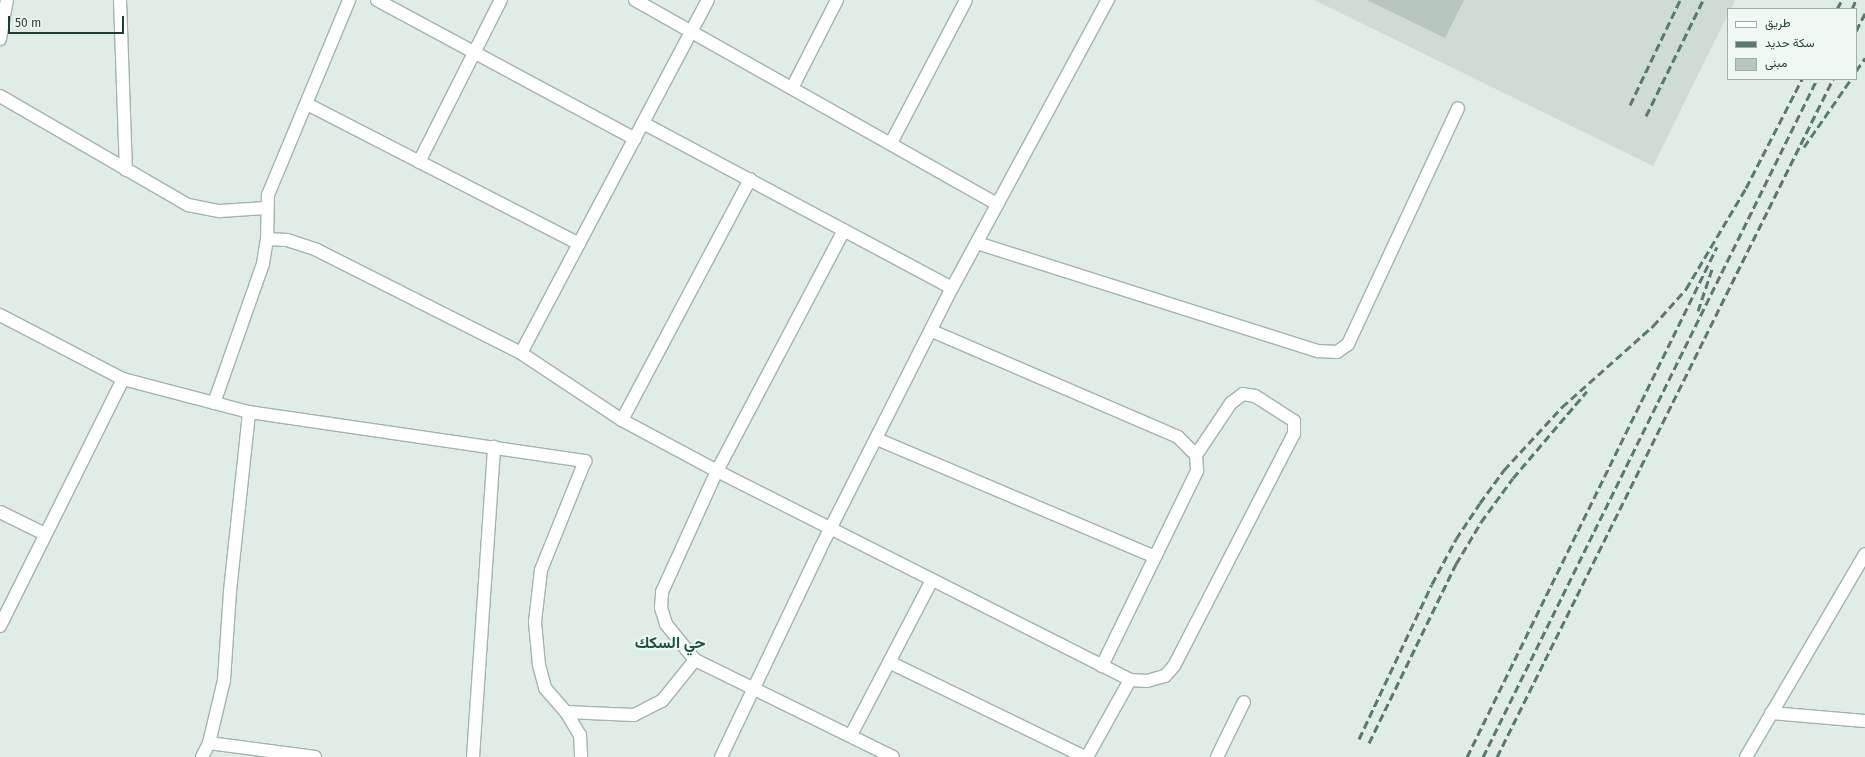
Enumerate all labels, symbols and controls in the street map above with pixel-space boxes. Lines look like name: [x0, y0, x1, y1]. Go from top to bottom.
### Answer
scale bar: [10, 8, 126, 34]
legend: [1727, 8, 1857, 80]
text: 50 m: [15, 16, 41, 30]
text: طريق: [1765, 16, 1790, 30]
text: سكة حديد: [1765, 36, 1815, 50]
text: مبنى: [1765, 56, 1787, 70]
district label: حي السكك: [635, 633, 705, 653]

